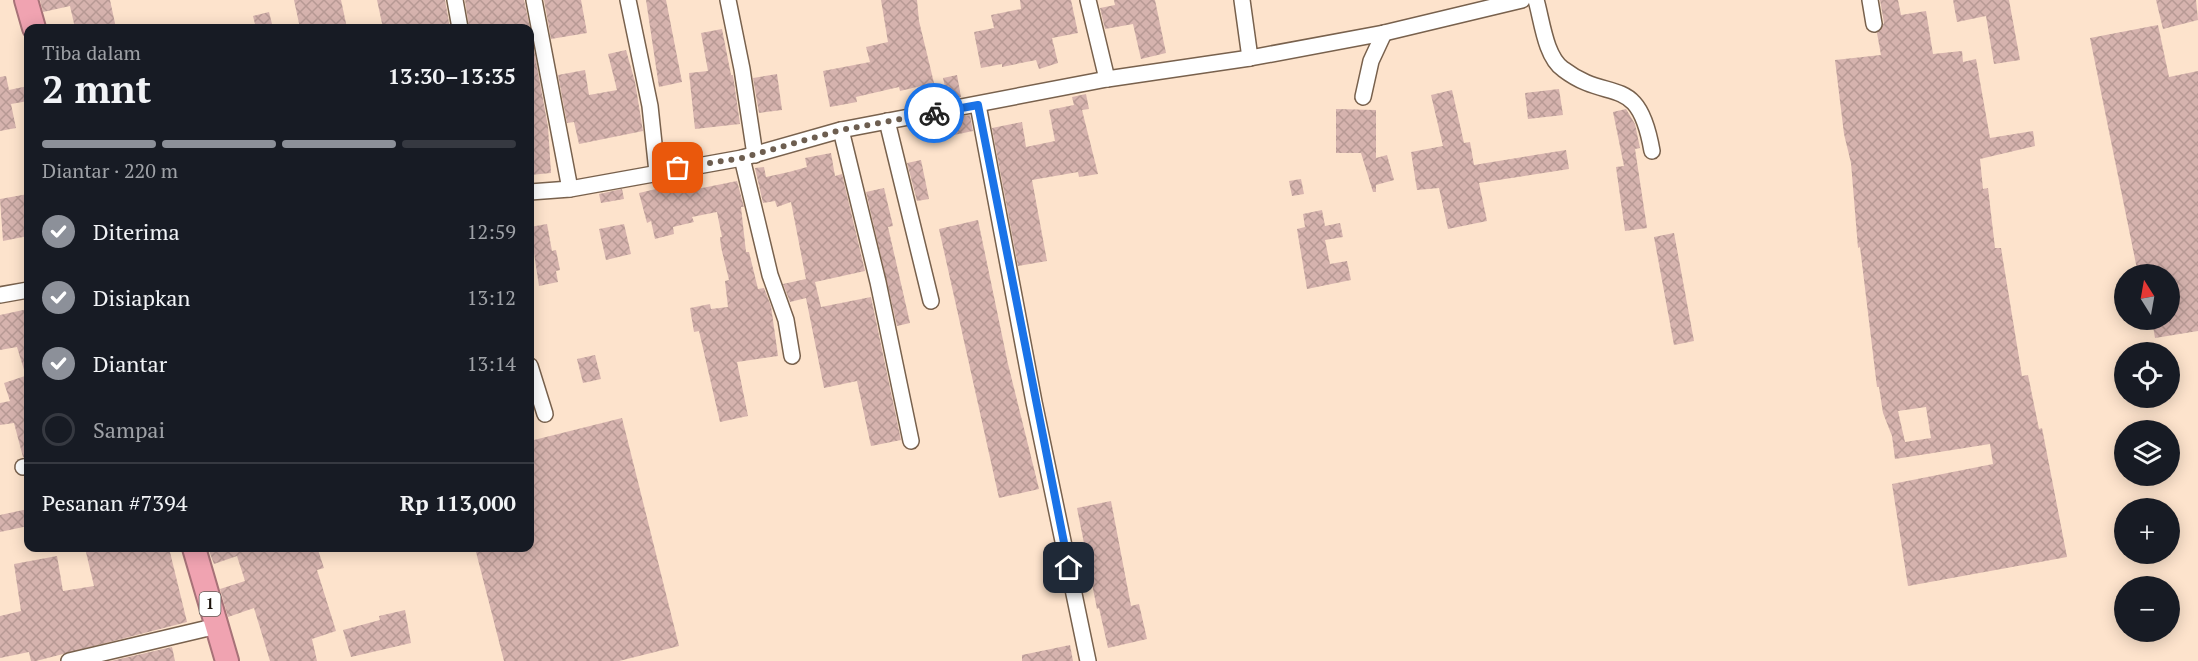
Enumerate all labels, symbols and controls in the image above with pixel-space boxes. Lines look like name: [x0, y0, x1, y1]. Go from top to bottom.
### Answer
text: Tiba dalam: [42, 39, 141, 66]
text: 13:30–13:35: [388, 61, 516, 90]
text: 2 mnt: [42, 62, 151, 114]
courier: [904, 83, 964, 143]
icon: bike: [918, 97, 951, 130]
pin: [652, 142, 703, 193]
icon: bag: [661, 151, 694, 184]
text: Diantar · 220 m: [42, 157, 178, 184]
icon: check: [42, 215, 75, 248]
text: Diterima: [93, 217, 180, 246]
text: 12:59: [467, 218, 516, 245]
north arrow: [2114, 264, 2180, 330]
map controls: [2114, 264, 2180, 642]
icon: check: [42, 281, 75, 314]
text: Disiapkan: [93, 283, 190, 312]
text: 13:12: [467, 284, 516, 311]
button: locate: [2114, 342, 2180, 408]
icon: check: [42, 347, 75, 380]
text: Diantar: [93, 349, 167, 378]
text: 13:14: [467, 350, 516, 377]
text: Sampai: [93, 415, 165, 444]
button: layers: [2114, 420, 2180, 486]
text: Pesanan #7394: [42, 488, 187, 517]
text: Rp 113,000: [400, 488, 516, 517]
button: +: [2114, 498, 2180, 564]
pin: [1043, 542, 1094, 593]
icon: home: [1052, 551, 1085, 584]
button: −: [2114, 576, 2180, 642]
road number: 1: [200, 592, 220, 616]

